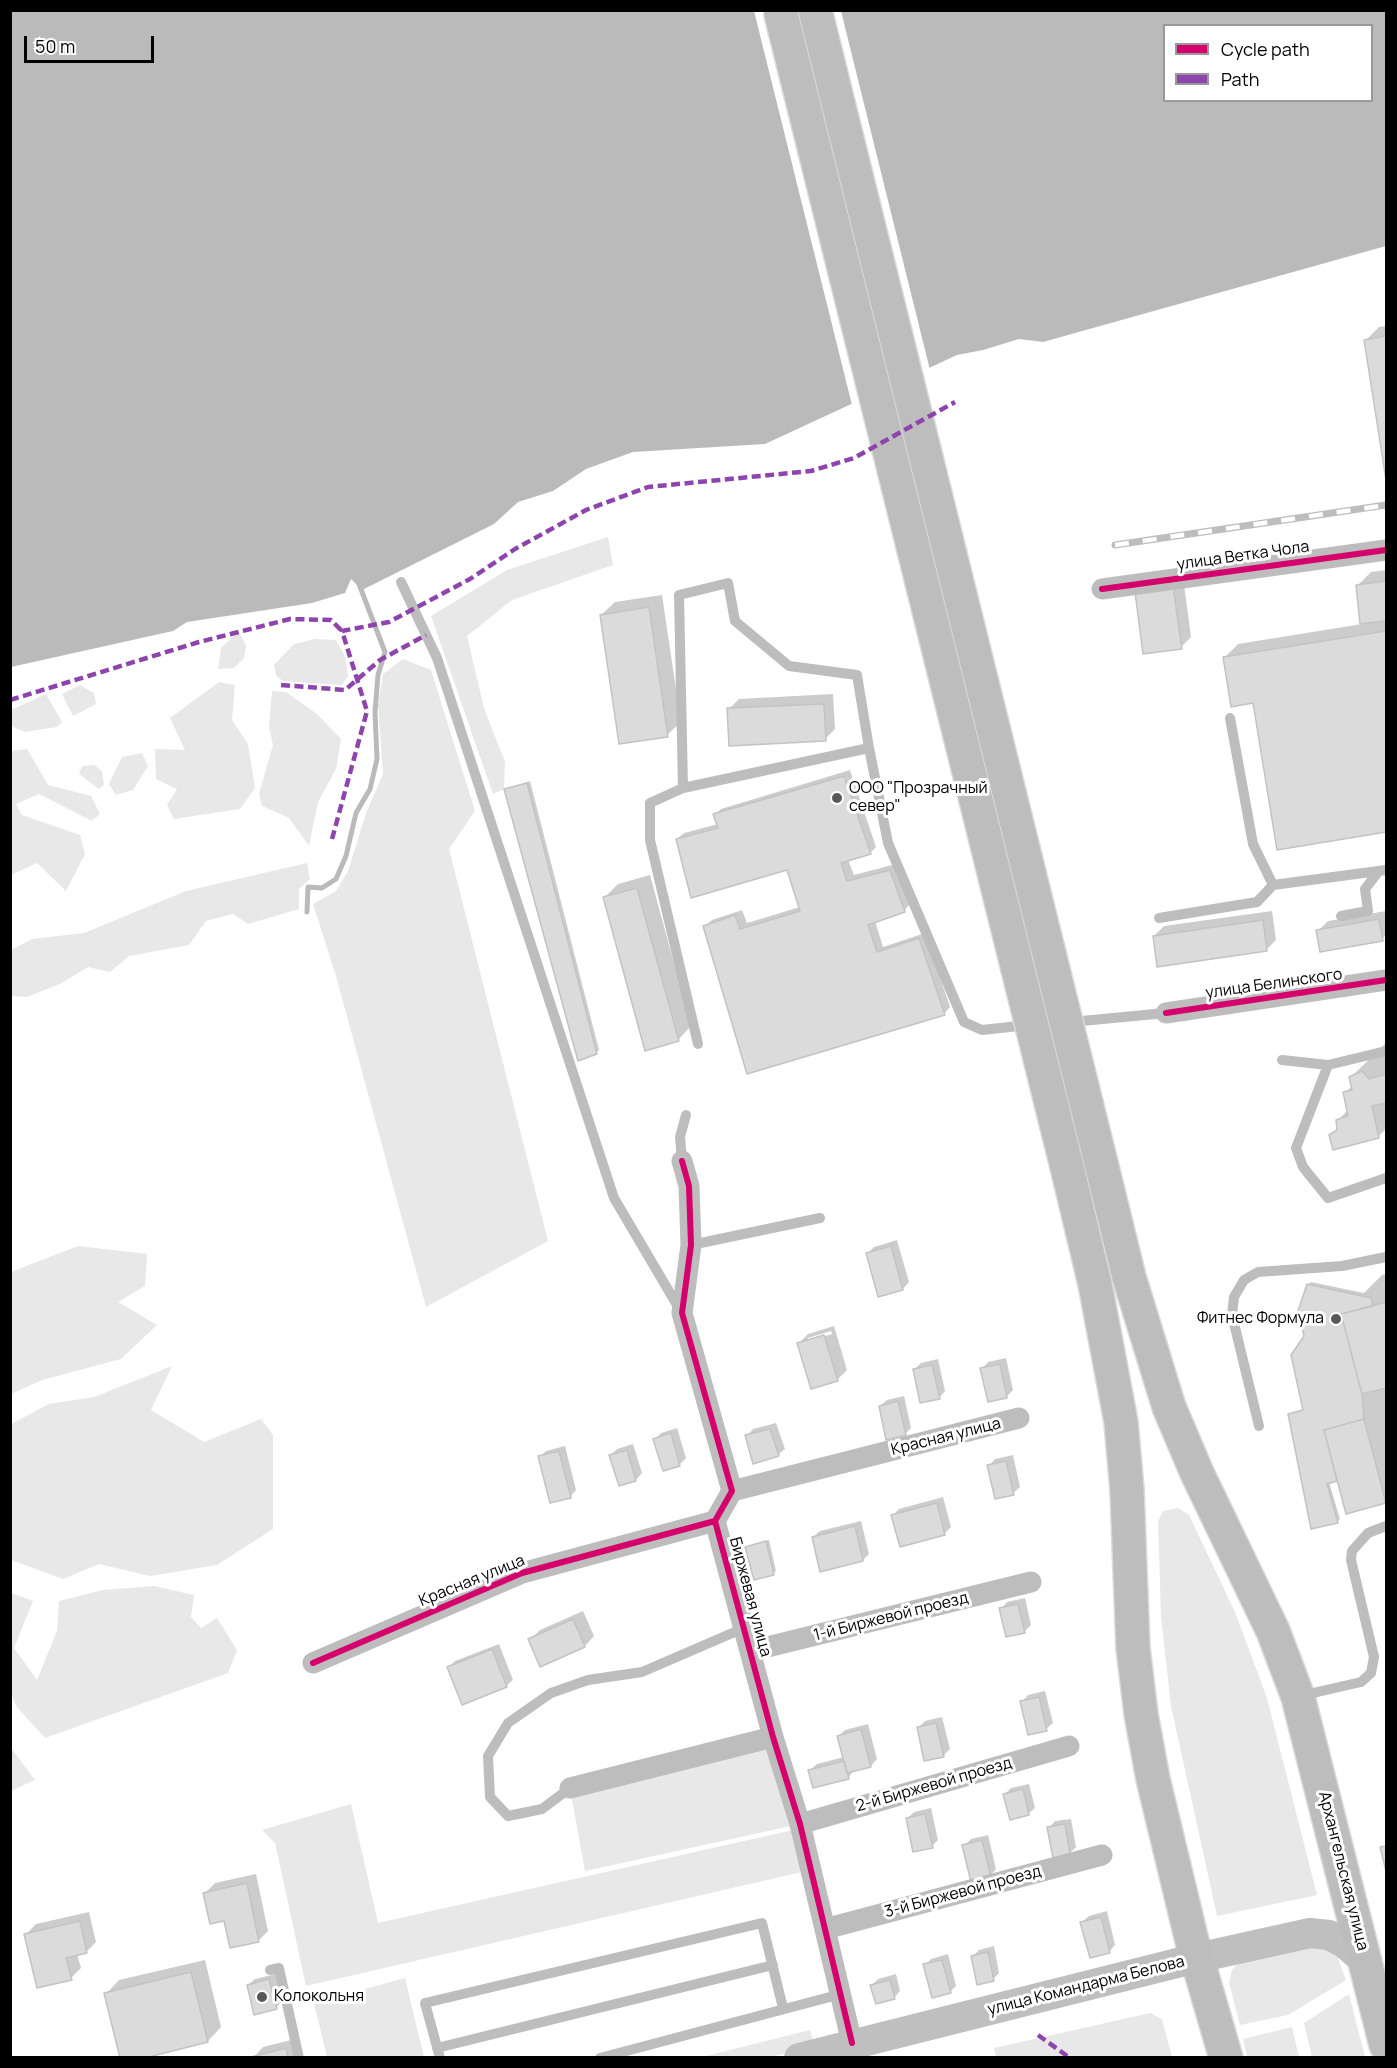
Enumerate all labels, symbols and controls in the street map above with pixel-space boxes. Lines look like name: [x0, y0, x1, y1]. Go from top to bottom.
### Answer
scale bar: [27, 24, 158, 62]
legend: [1163, 24, 1373, 102]
text: 50 m: [35, 34, 75, 58]
text: Cycle path: [1221, 37, 1310, 61]
text: Path: [1221, 67, 1259, 91]
street label: улица Ветка Чола: [1176, 537, 1310, 575]
place label: ООО "Прозрачный север": [849, 779, 987, 817]
marker: ООО "Прозрачный север": [830, 791, 844, 805]
street label: улица Белинского: [1204, 965, 1344, 1003]
place label: Фитнес Формула: [1197, 1309, 1324, 1329]
marker: Фитнес Формула: [1329, 1312, 1343, 1326]
street label: Красная улица: [889, 1414, 1003, 1460]
street label: Биржевая улица: [725, 1535, 775, 1659]
street label: Красная улица: [416, 1551, 528, 1611]
street label: 1-й Биржевой проезд: [812, 1589, 970, 1645]
street label: 2-й Биржевой проезд: [854, 1754, 1014, 1816]
street label: Архангельская улица: [1314, 1789, 1372, 1953]
street label: 3-й Биржевой проезд: [883, 1862, 1043, 1922]
street label: улица Командарма Белова: [986, 1952, 1186, 2020]
place label: Колокольня: [274, 1987, 364, 2007]
marker: Колокольня: [255, 1990, 269, 2004]

